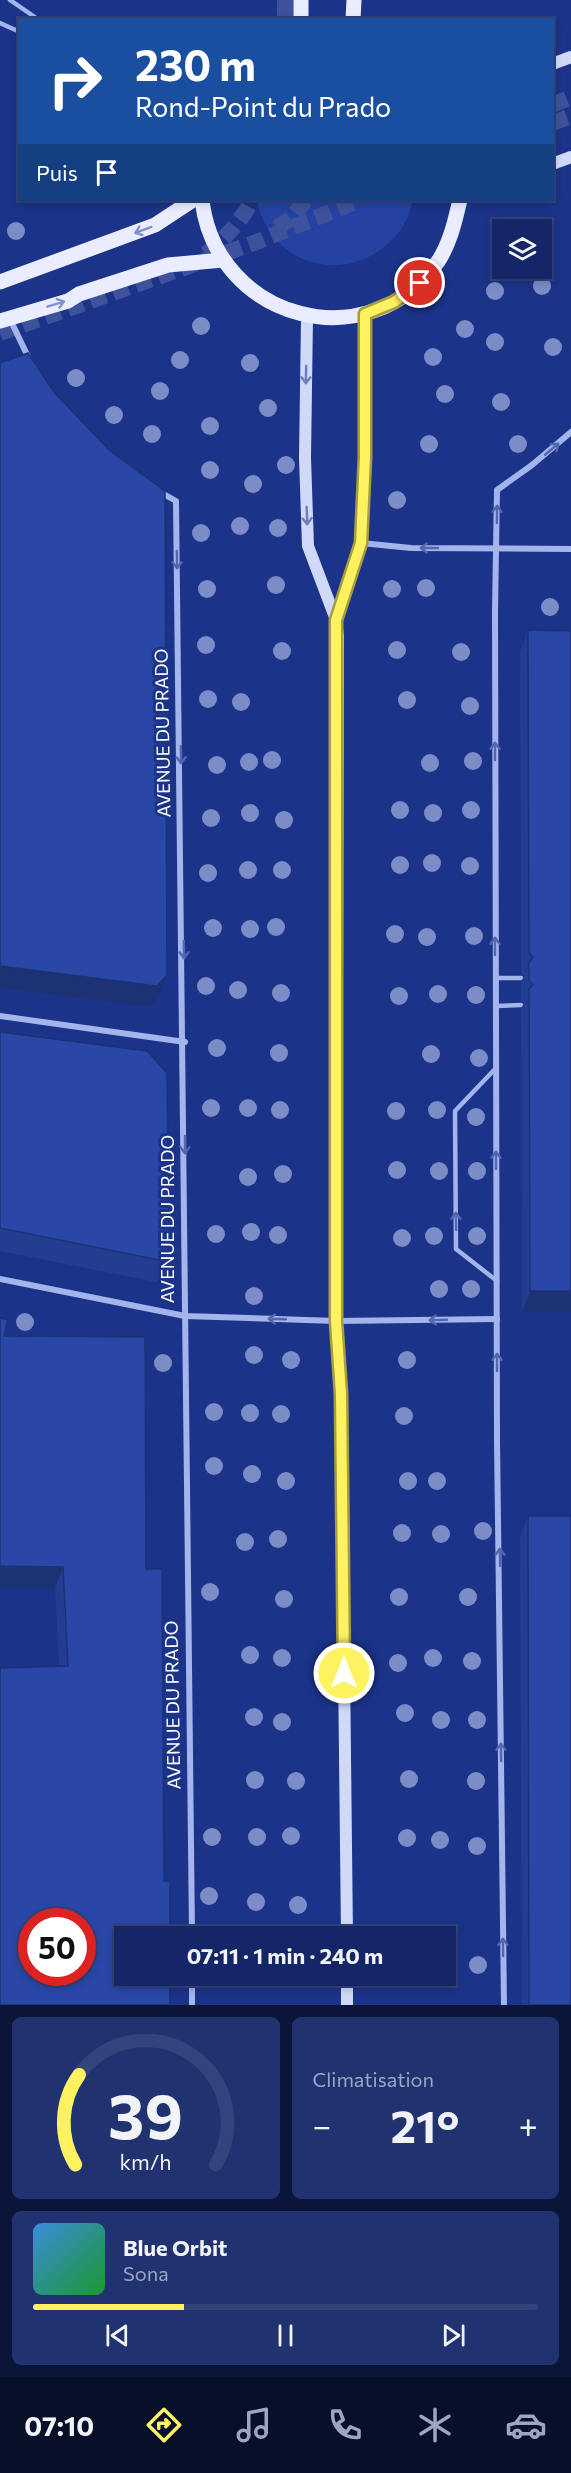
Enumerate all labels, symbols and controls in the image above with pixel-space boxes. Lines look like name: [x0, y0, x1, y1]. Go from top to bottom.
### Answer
text: 230 m: [135, 38, 256, 90]
icon: right: [36, 42, 114, 120]
text: Rond-Point du Prado: [135, 90, 391, 123]
icon: arrive: [90, 156, 123, 189]
text: Puis: [36, 159, 78, 186]
map controls: [492, 219, 552, 279]
button: layers: [492, 219, 552, 279]
one-way arrow: [134, 225, 153, 236]
pin: [394, 257, 445, 308]
icon: arrive: [403, 266, 436, 299]
one-way arrow: [46, 298, 65, 309]
one-way arrow: [300, 365, 311, 385]
one-way arrow: [543, 443, 559, 456]
one-way arrow: [491, 504, 502, 524]
one-way arrow: [301, 506, 312, 526]
one-way arrow: [419, 542, 439, 554]
one-way arrow: [172, 549, 183, 569]
street label: AVENUE DU PRADO: [150, 649, 174, 817]
one-way arrow: [489, 741, 501, 761]
one-way arrow: [175, 744, 186, 764]
one-way arrow: [489, 936, 501, 956]
one-way arrow: [178, 939, 190, 959]
one-way arrow: [179, 1134, 191, 1154]
street label: AVENUE DU PRADO: [156, 1135, 178, 1303]
one-way arrow: [490, 1150, 502, 1170]
one-way arrow: [450, 1212, 462, 1232]
one-way arrow: [268, 1314, 288, 1325]
one-way arrow: [429, 1315, 449, 1326]
one-way arrow: [491, 1352, 503, 1372]
one-way arrow: [494, 1547, 505, 1567]
street label: AVENUE DU PRADO: [160, 1621, 184, 1789]
position arrow: [312, 1641, 376, 1705]
one-way arrow: [495, 1742, 507, 1762]
speed limit sign: 50: [18, 1908, 96, 1986]
one-way arrow: [497, 1937, 509, 1957]
text: 07:11 · 1 min · 240 m: [187, 1942, 383, 1969]
text: Climatisation: [313, 2067, 434, 2091]
text: 39: [108, 2076, 183, 2152]
text: 21°: [390, 2097, 459, 2152]
text: −: [313, 2104, 331, 2145]
text: +: [519, 2104, 538, 2145]
text: km/h: [120, 2148, 172, 2174]
text: Blue Orbit: [123, 2234, 227, 2261]
text: Sona: [123, 2261, 169, 2285]
icon: previous: [101, 2319, 134, 2352]
icon: pause: [269, 2319, 302, 2352]
icon: next: [437, 2319, 470, 2352]
icon: directions: [143, 2404, 185, 2446]
icon: music: [233, 2404, 275, 2446]
icon: phone: [324, 2404, 366, 2446]
icon: climate: [414, 2404, 456, 2446]
icon: car: [505, 2404, 547, 2446]
text: 07:10: [24, 2409, 94, 2442]

